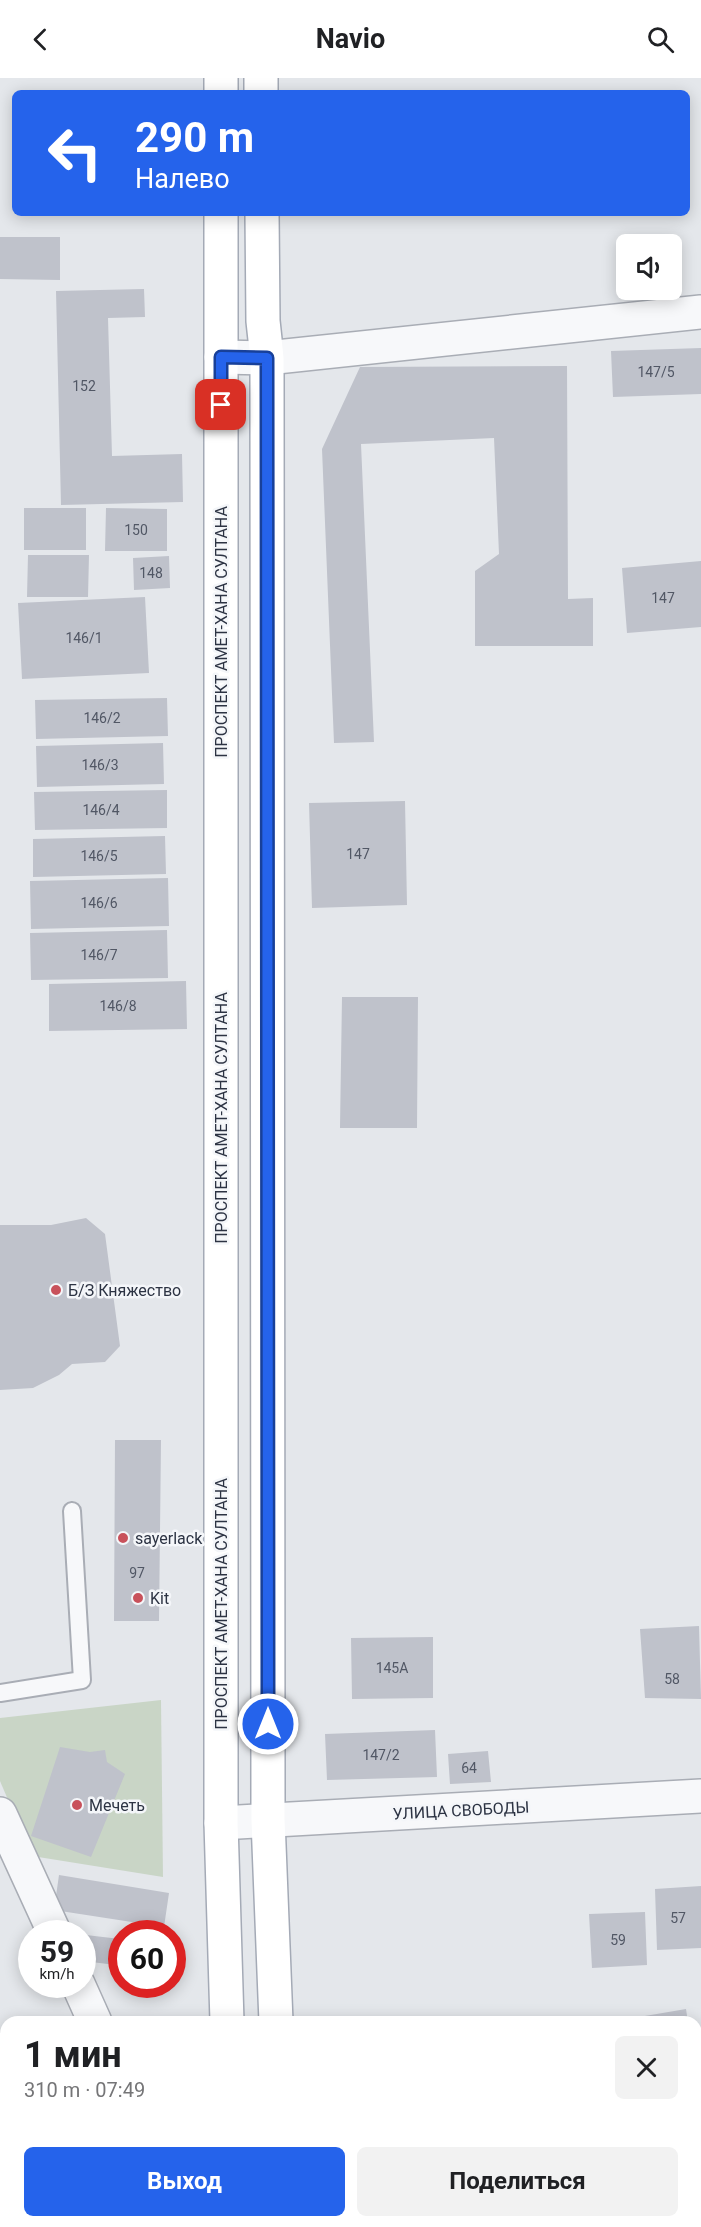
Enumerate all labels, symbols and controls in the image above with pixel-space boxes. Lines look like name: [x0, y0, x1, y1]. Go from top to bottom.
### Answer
icon: back: [24, 23, 57, 56]
text: Navio: [316, 23, 385, 55]
icon: search: [644, 23, 677, 56]
text: 290 m: [135, 113, 254, 162]
icon: left: [36, 114, 114, 192]
text: Налево: [135, 163, 230, 195]
map controls: [616, 234, 682, 300]
button: sound: [616, 234, 682, 300]
house number: 147/5: [637, 364, 675, 380]
house number: 152: [72, 378, 96, 394]
pin: [195, 379, 246, 430]
icon: arrive: [204, 388, 237, 421]
street label: ПРОСПЕКТ АМЕТ-ХАНА СУЛТАНА: [212, 506, 231, 758]
house number: 150: [124, 522, 148, 538]
house number: 148: [139, 565, 163, 581]
house number: 147: [651, 590, 675, 606]
house number: 146/1: [65, 630, 103, 646]
house number: 146/2: [83, 710, 121, 726]
house number: 146/3: [81, 757, 119, 773]
house number: 146/4: [82, 802, 120, 818]
house number: 147: [346, 846, 370, 862]
house number: 146/5: [80, 848, 118, 864]
house number: 146/6: [80, 895, 118, 911]
house number: 146/7: [80, 947, 118, 963]
street label: ПРОСПЕКТ АМЕТ-ХАНА СУЛТАНА: [212, 992, 231, 1244]
house number: 146/8: [99, 998, 137, 1014]
place label: Б/З Княжество: [68, 1281, 181, 1300]
marker: Б/З Княжество: [49, 1283, 63, 1297]
street label: ПРОСПЕКТ АМЕТ-ХАНА СУЛТАНА: [212, 1478, 231, 1730]
place label: sayerlack: [135, 1529, 203, 1548]
marker: sayerlack: [116, 1531, 130, 1545]
house number: 97: [129, 1565, 145, 1581]
place label: Kit: [150, 1589, 169, 1608]
marker: Kit: [131, 1591, 145, 1605]
house number: 145А: [376, 1660, 408, 1676]
house number: 58: [664, 1671, 680, 1687]
position arrow: [236, 1692, 300, 1756]
house number: 147/2: [362, 1747, 400, 1763]
house number: 64: [461, 1760, 477, 1776]
place label: Мечеть: [89, 1796, 145, 1815]
street label: УЛИЦА СВОБОДЫ: [392, 1797, 530, 1824]
marker: Мечеть: [70, 1798, 84, 1812]
house number: 57: [670, 1910, 686, 1926]
speed limit sign: 60: [108, 1920, 186, 1998]
house number: 59: [610, 1932, 626, 1948]
text: 59: [40, 1934, 74, 1969]
text: km/h: [39, 1965, 75, 1983]
text: 1 мин: [24, 2034, 122, 2076]
button: close: [615, 2036, 678, 2099]
text: 310 m · 07:49: [24, 2078, 145, 2102]
button: Выход: [24, 2147, 345, 2216]
button: Поделиться: [357, 2147, 678, 2216]

